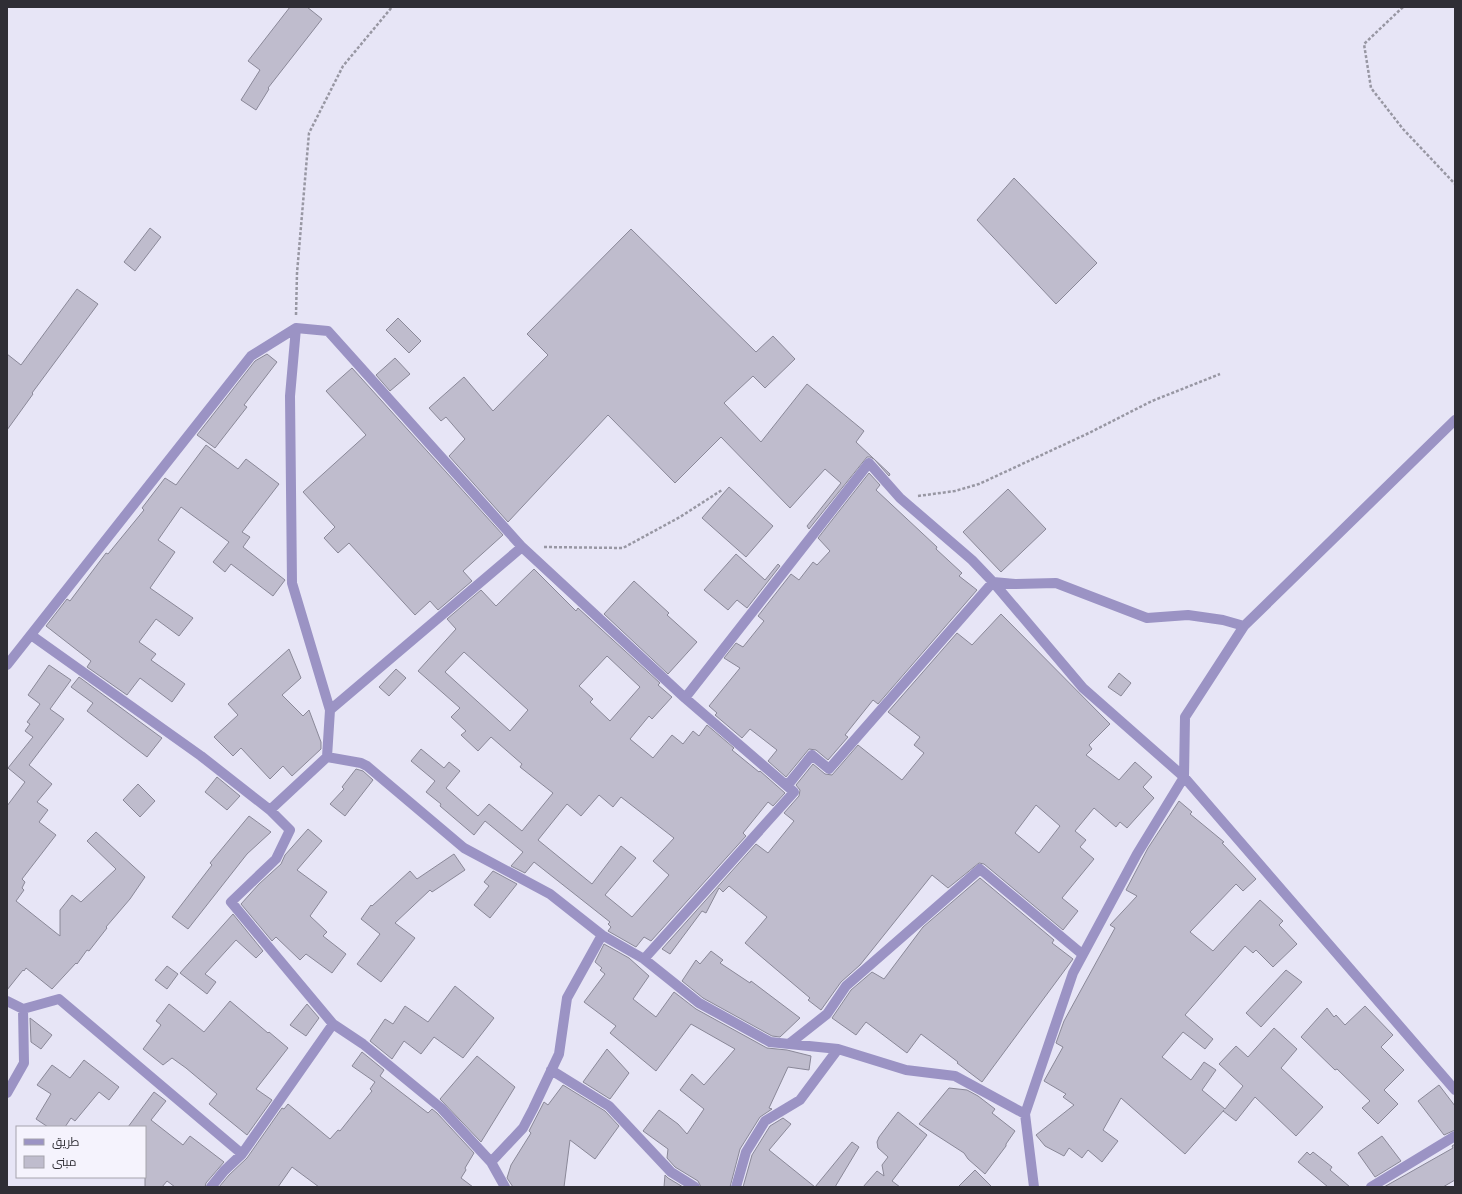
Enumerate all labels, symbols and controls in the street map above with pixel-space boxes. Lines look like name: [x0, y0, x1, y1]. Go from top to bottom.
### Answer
legend: [16, 1126, 146, 1178]
text: طريق: [52, 1135, 80, 1150]
text: مبنى: [52, 1155, 77, 1170]

